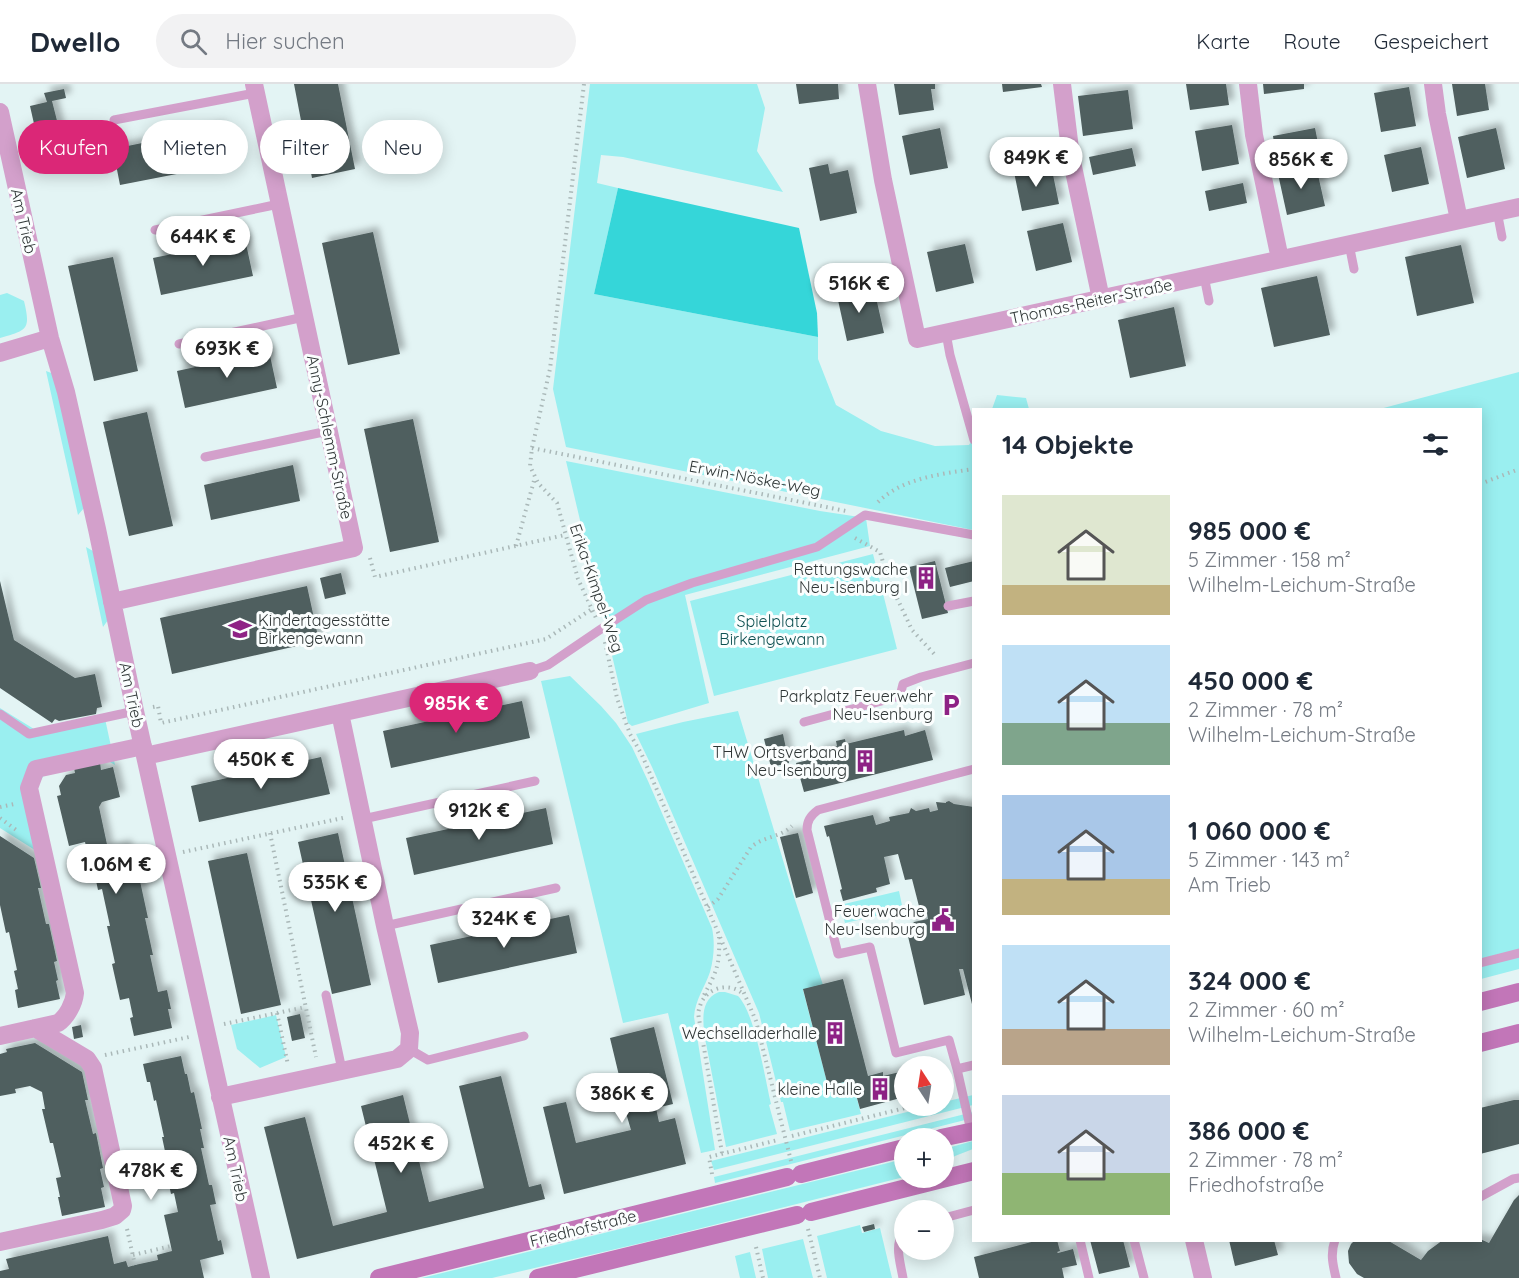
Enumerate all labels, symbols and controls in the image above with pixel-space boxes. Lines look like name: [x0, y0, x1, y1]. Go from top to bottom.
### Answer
search box: [156, 14, 576, 68]
text: Dwello: [30, 24, 120, 59]
icon: search: [177, 25, 210, 58]
text: Hier suchen: [225, 27, 345, 55]
text: Karte: [1196, 28, 1250, 54]
text: Route: [1283, 28, 1341, 54]
text: Gespeichert: [1374, 28, 1489, 54]
chip: Kaufen: [18, 120, 129, 174]
chip: Mieten: [141, 120, 248, 174]
chip: Filter: [260, 120, 350, 174]
chip: Neu: [362, 120, 443, 174]
pin: 849K €: [987, 137, 1085, 188]
pin: 856K €: [1252, 139, 1350, 190]
text: 849K €: [1004, 144, 1068, 169]
text: 856K €: [1269, 146, 1333, 171]
street label: Am Trieb: [7, 186, 41, 256]
pin: 644K €: [154, 216, 252, 267]
text: 644K €: [170, 223, 236, 248]
pin: 516K €: [810, 263, 908, 314]
text: 516K €: [828, 270, 890, 295]
street label: Thomas-Reiter-Straße: [1008, 274, 1174, 328]
pin: 693K €: [178, 328, 276, 379]
text: 693K €: [195, 335, 259, 360]
street label: Anny-Schlemm-Straße: [303, 353, 357, 521]
text: 14 Objekte: [1002, 428, 1134, 461]
icon: filters: [1419, 428, 1452, 461]
street label: Erwin-Nöske-Weg: [688, 455, 822, 501]
text: 985 000 €: [1188, 514, 1311, 547]
icon: home: [1050, 519, 1122, 591]
street label: Erika-Kimpel-Weg: [566, 521, 628, 655]
text: 5 Zimmer · 158 m²: [1188, 547, 1351, 572]
place label: Rettungswache Neu-Isenburg I: [794, 559, 908, 597]
building icon: Rettungswache Neu-Isenburg I: [913, 565, 939, 591]
text: Wilhelm-Leichum-Straße: [1188, 572, 1416, 597]
place label: Kindertagesstätte Birkengewann: [258, 610, 390, 648]
park label: Spielplatz Birkengewann: [719, 611, 825, 649]
school or university icon: Kindertagesstätte Birkengewann: [227, 616, 253, 642]
street label: Am Trieb: [115, 660, 149, 730]
text: 450 000 €: [1188, 664, 1313, 697]
icon: home: [1050, 669, 1122, 741]
pin: 985K €: [407, 683, 505, 734]
place label: Parkplatz Feuerwehr Neu-Isenburg: [779, 686, 933, 724]
text: 985K €: [423, 690, 489, 715]
parking icon: Parkplatz Feuerwehr Neu-Isenburg: [938, 692, 964, 718]
text: 2 Zimmer · 78 m²: [1188, 697, 1343, 722]
text: Wilhelm-Leichum-Straße: [1188, 722, 1416, 747]
pin: 450K €: [212, 739, 310, 790]
place label: THW Ortsverband Neu-Isenburg: [712, 742, 847, 780]
text: 450K €: [228, 746, 294, 771]
building icon: THW Ortsverband Neu-Isenburg: [852, 748, 878, 774]
pin: 912K €: [430, 790, 528, 841]
text: 912K €: [448, 797, 510, 822]
text: 1 060 000 €: [1188, 814, 1330, 847]
icon: home: [1050, 819, 1122, 891]
pin: 1.06M €: [61, 844, 171, 895]
text: 5 Zimmer · 143 m²: [1188, 847, 1350, 872]
text: 1.06M €: [81, 851, 151, 876]
pin: 535K €: [286, 862, 384, 913]
text: 535K €: [302, 869, 368, 894]
text: Am Trieb: [1188, 872, 1271, 897]
pin: 324K €: [455, 898, 553, 949]
place label: Feuerwache Neu-Isenburg: [824, 901, 925, 939]
text: 324K €: [471, 905, 537, 930]
public building icon: Feuerwache Neu-Isenburg: [930, 907, 956, 933]
text: 324 000 €: [1188, 964, 1311, 997]
icon: home: [1050, 969, 1122, 1041]
text: 2 Zimmer · 60 m²: [1188, 997, 1345, 1022]
building icon: Wechselladerhalle: [822, 1020, 848, 1046]
text: Wilhelm-Leichum-Straße: [1188, 1022, 1416, 1047]
place label: Wechselladerhalle: [682, 1023, 817, 1043]
north arrow: [894, 1056, 954, 1116]
map controls: [894, 1056, 954, 1260]
pin: 386K €: [573, 1073, 671, 1124]
building icon: kleine Halle: [867, 1076, 893, 1102]
place label: kleine Halle: [777, 1079, 862, 1099]
text: 386K €: [590, 1080, 654, 1105]
text: 386 000 €: [1188, 1114, 1309, 1147]
icon: home: [1050, 1119, 1122, 1191]
pin: 452K €: [352, 1123, 450, 1174]
button: +: [894, 1128, 954, 1188]
text: 452K €: [368, 1130, 434, 1155]
street label: Am Trieb: [219, 1134, 253, 1204]
text: 2 Zimmer · 78 m²: [1188, 1147, 1343, 1172]
pin: 478K €: [102, 1150, 200, 1201]
text: 478K €: [119, 1157, 183, 1182]
text: Friedhofstraße: [1188, 1172, 1324, 1197]
button: −: [894, 1200, 954, 1260]
street label: Friedhofstraße: [528, 1205, 638, 1251]

